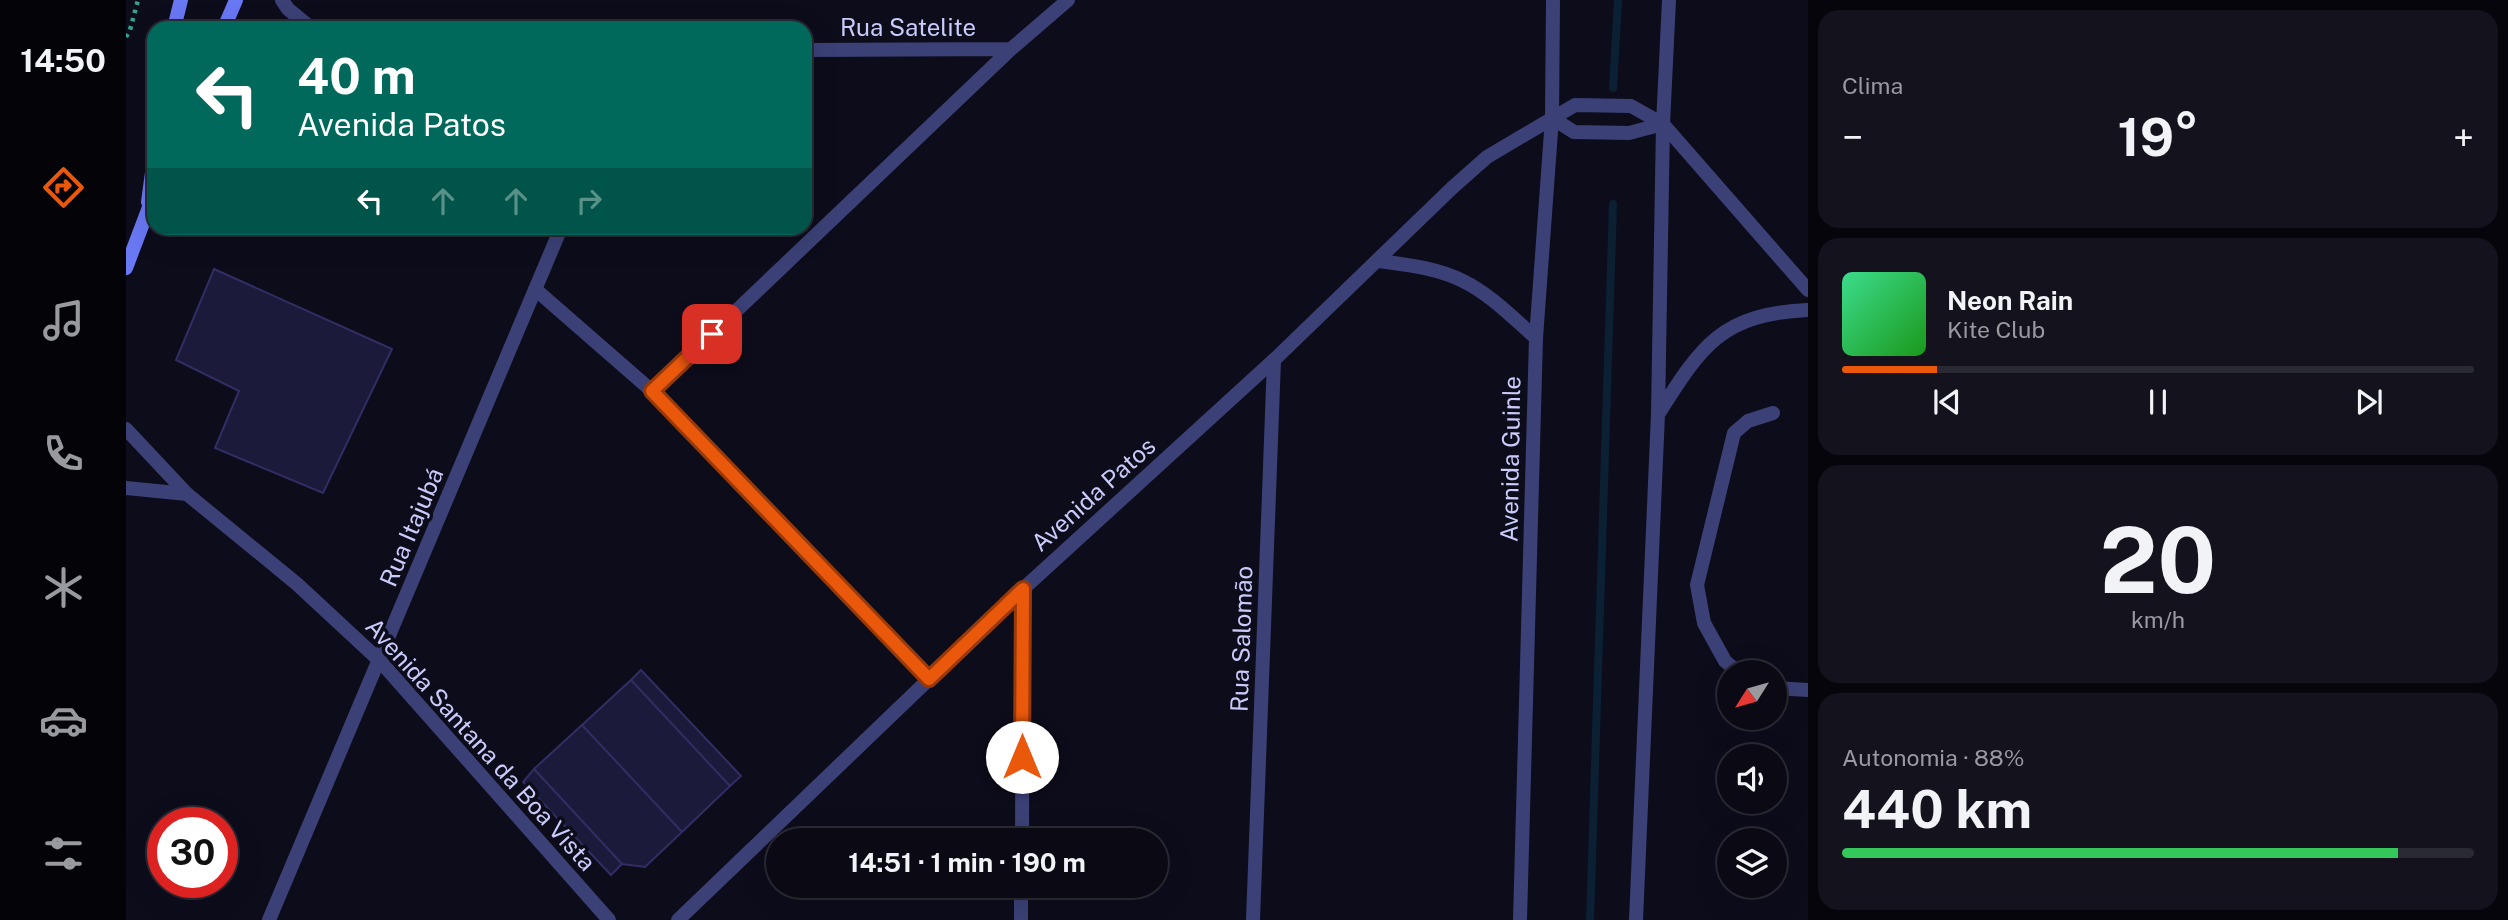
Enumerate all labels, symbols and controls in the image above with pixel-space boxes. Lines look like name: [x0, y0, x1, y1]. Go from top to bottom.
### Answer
street label: Rua Satelite: [840, 13, 976, 41]
text: 14:50: [20, 42, 106, 79]
text: 40 m: [297, 47, 416, 105]
icon: left: [182, 49, 273, 140]
text: Clima: [1842, 72, 1903, 99]
text: Avenida Patos: [297, 106, 506, 143]
text: 19°: [2117, 107, 2199, 168]
text: −: [1842, 115, 1863, 160]
text: +: [2453, 115, 2474, 160]
icon: directions: [39, 163, 88, 212]
icon: left: [351, 182, 389, 220]
icon: ahead: [424, 182, 462, 220]
icon: ahead: [497, 182, 535, 220]
icon: right: [570, 182, 608, 220]
text: Neon Rain: [1947, 285, 2073, 316]
icon: music: [39, 296, 88, 345]
pin: [682, 304, 742, 364]
icon: arrive: [693, 315, 731, 353]
text: Kite Club: [1947, 316, 2045, 343]
street label: Avenida Guinle: [1495, 376, 1525, 542]
icon: previous: [1928, 383, 1966, 421]
icon: pause: [2139, 383, 2177, 421]
icon: next: [2350, 383, 2388, 421]
icon: phone: [39, 429, 88, 478]
street label: Avenida Patos: [1025, 431, 1161, 557]
street label: Rua Itajubá: [373, 463, 449, 591]
text: 20: [2100, 507, 2216, 613]
icon: climate: [39, 563, 88, 612]
street label: Rua Salomão: [1224, 565, 1258, 713]
text: km/h: [2131, 606, 2185, 633]
street label: Avenida Santana da Boa Vista: [360, 612, 602, 876]
north arrow: [1717, 660, 1787, 730]
map controls: [1717, 660, 1787, 898]
icon: car: [39, 696, 88, 745]
position arrow: [985, 720, 1059, 794]
button: sound: [1717, 744, 1787, 814]
text: Autonomia · 88%: [1842, 744, 2024, 771]
text: 440 km: [1842, 779, 2032, 840]
speed limit sign: 30: [147, 807, 238, 898]
button: layers: [1717, 828, 1787, 898]
icon: filters: [39, 829, 88, 878]
text: 14:51 · 1 min · 190 m: [848, 847, 1086, 878]

